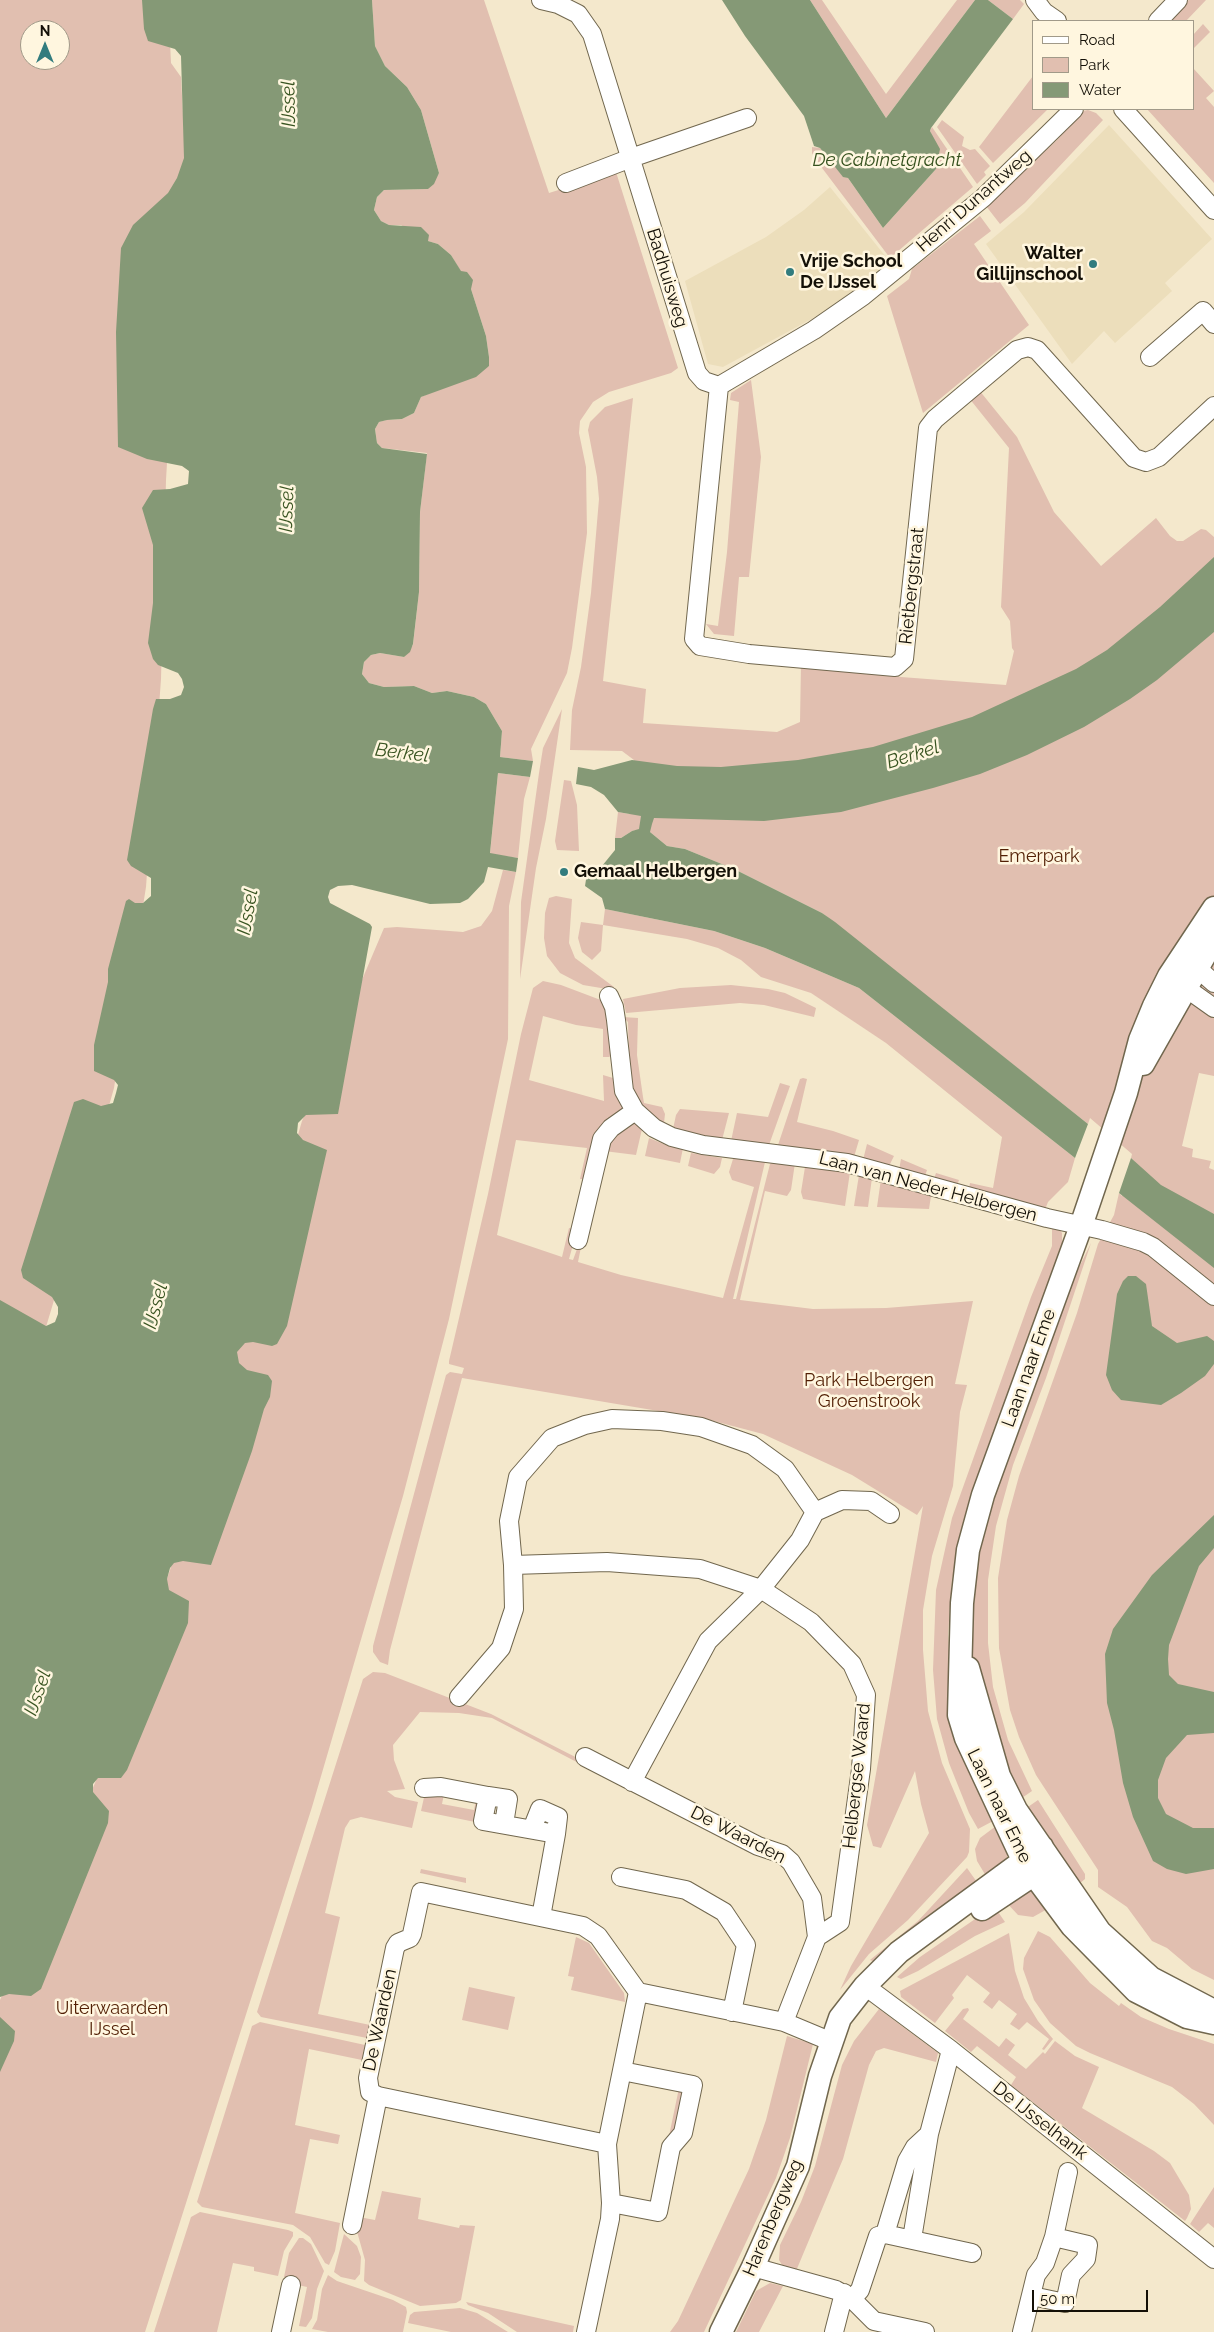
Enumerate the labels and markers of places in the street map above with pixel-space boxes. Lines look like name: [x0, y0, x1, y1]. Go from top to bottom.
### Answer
place label: Walter Gillijnschool: [976, 243, 1083, 286]
place label: Vrije School De IJssel: [800, 251, 902, 294]
marker: Walter Gillijnschool: [1087, 258, 1099, 270]
marker: Vrije School De IJssel: [784, 266, 796, 278]
place label: Gemaal Helbergen: [574, 861, 737, 883]
marker: Gemaal Helbergen: [558, 866, 570, 878]

